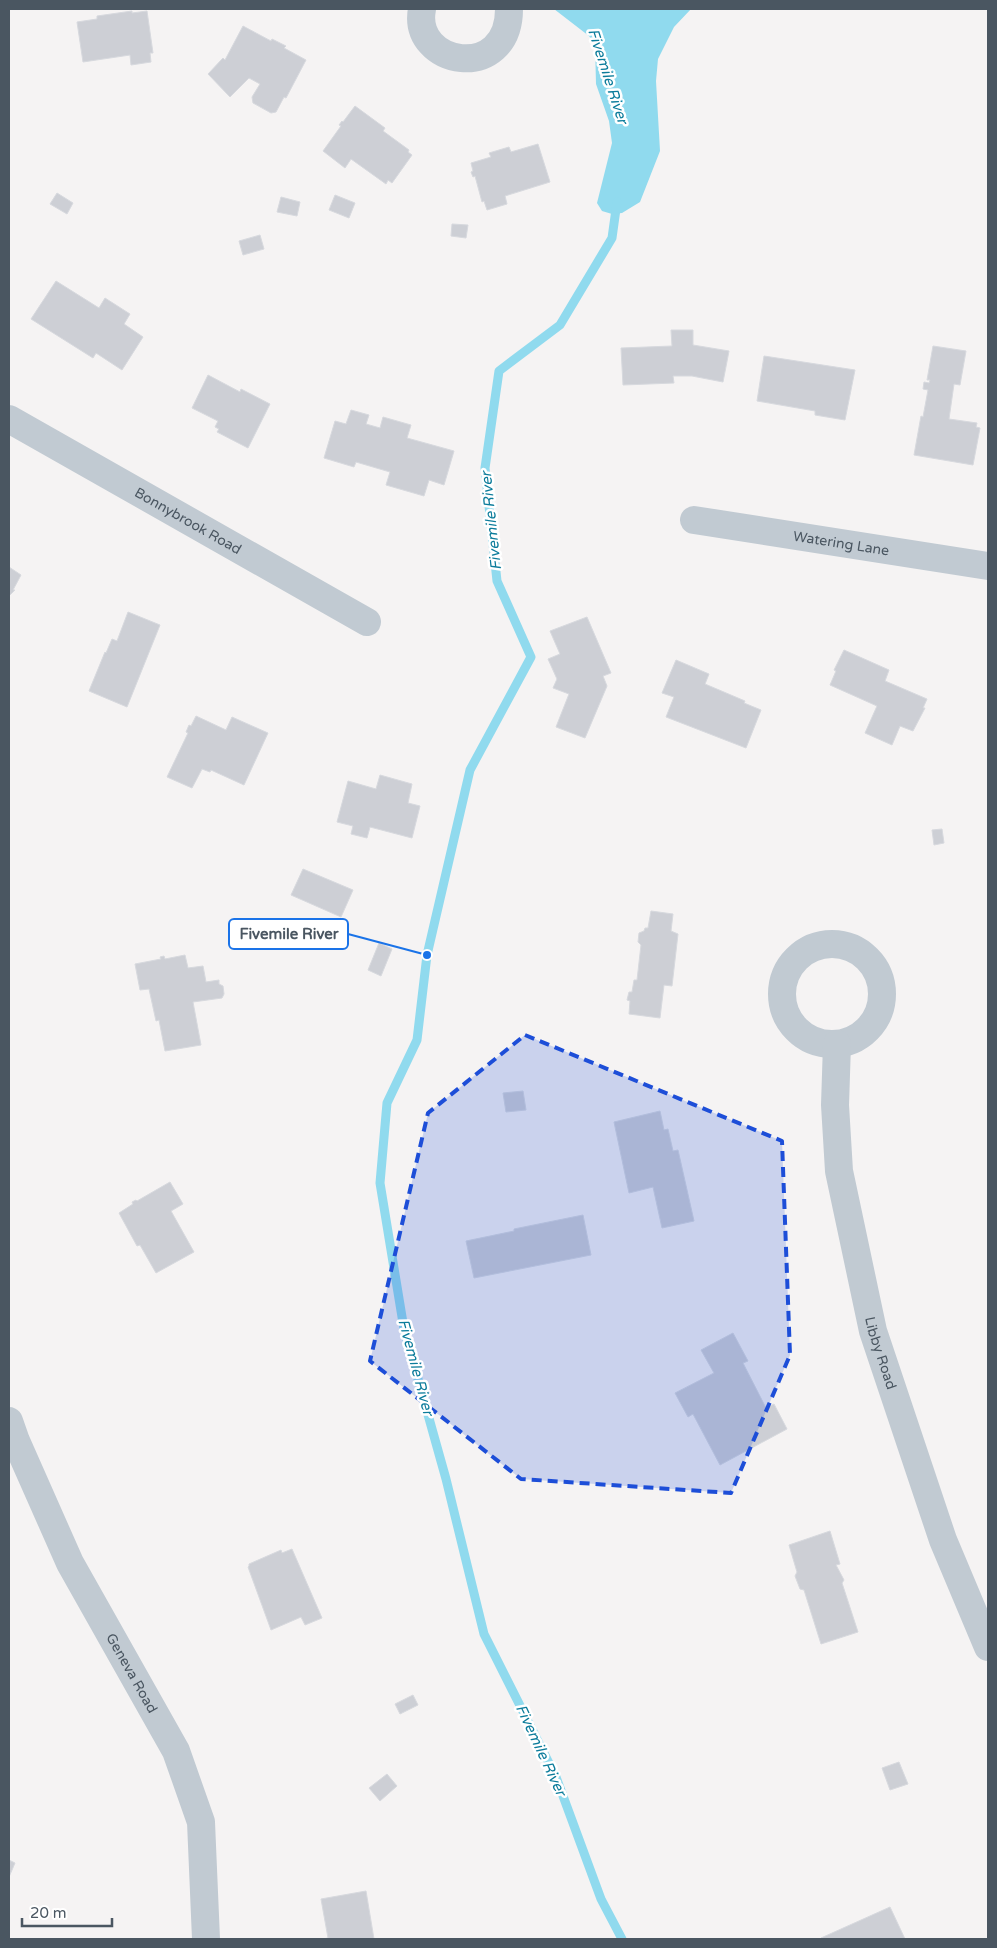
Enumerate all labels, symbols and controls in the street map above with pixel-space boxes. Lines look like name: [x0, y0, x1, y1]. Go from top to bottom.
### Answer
water label: Fivemile River: [584, 26, 633, 128]
water label: Fivemile River: [477, 469, 505, 571]
street label: Bonnybrook Road: [132, 484, 245, 558]
street label: Watering Lane: [792, 527, 890, 559]
callout: Fivemile River: [229, 919, 348, 949]
text: Fivemile River: [239, 925, 339, 943]
street label: Libby Road: [862, 1315, 900, 1392]
water label: Fivemile River: [394, 1317, 438, 1419]
street label: Geneva Road: [103, 1630, 161, 1716]
water label: Fivemile River: [512, 1701, 571, 1801]
scale bar: [22, 1896, 112, 1928]
text: 20 m: [30, 1904, 67, 1922]

